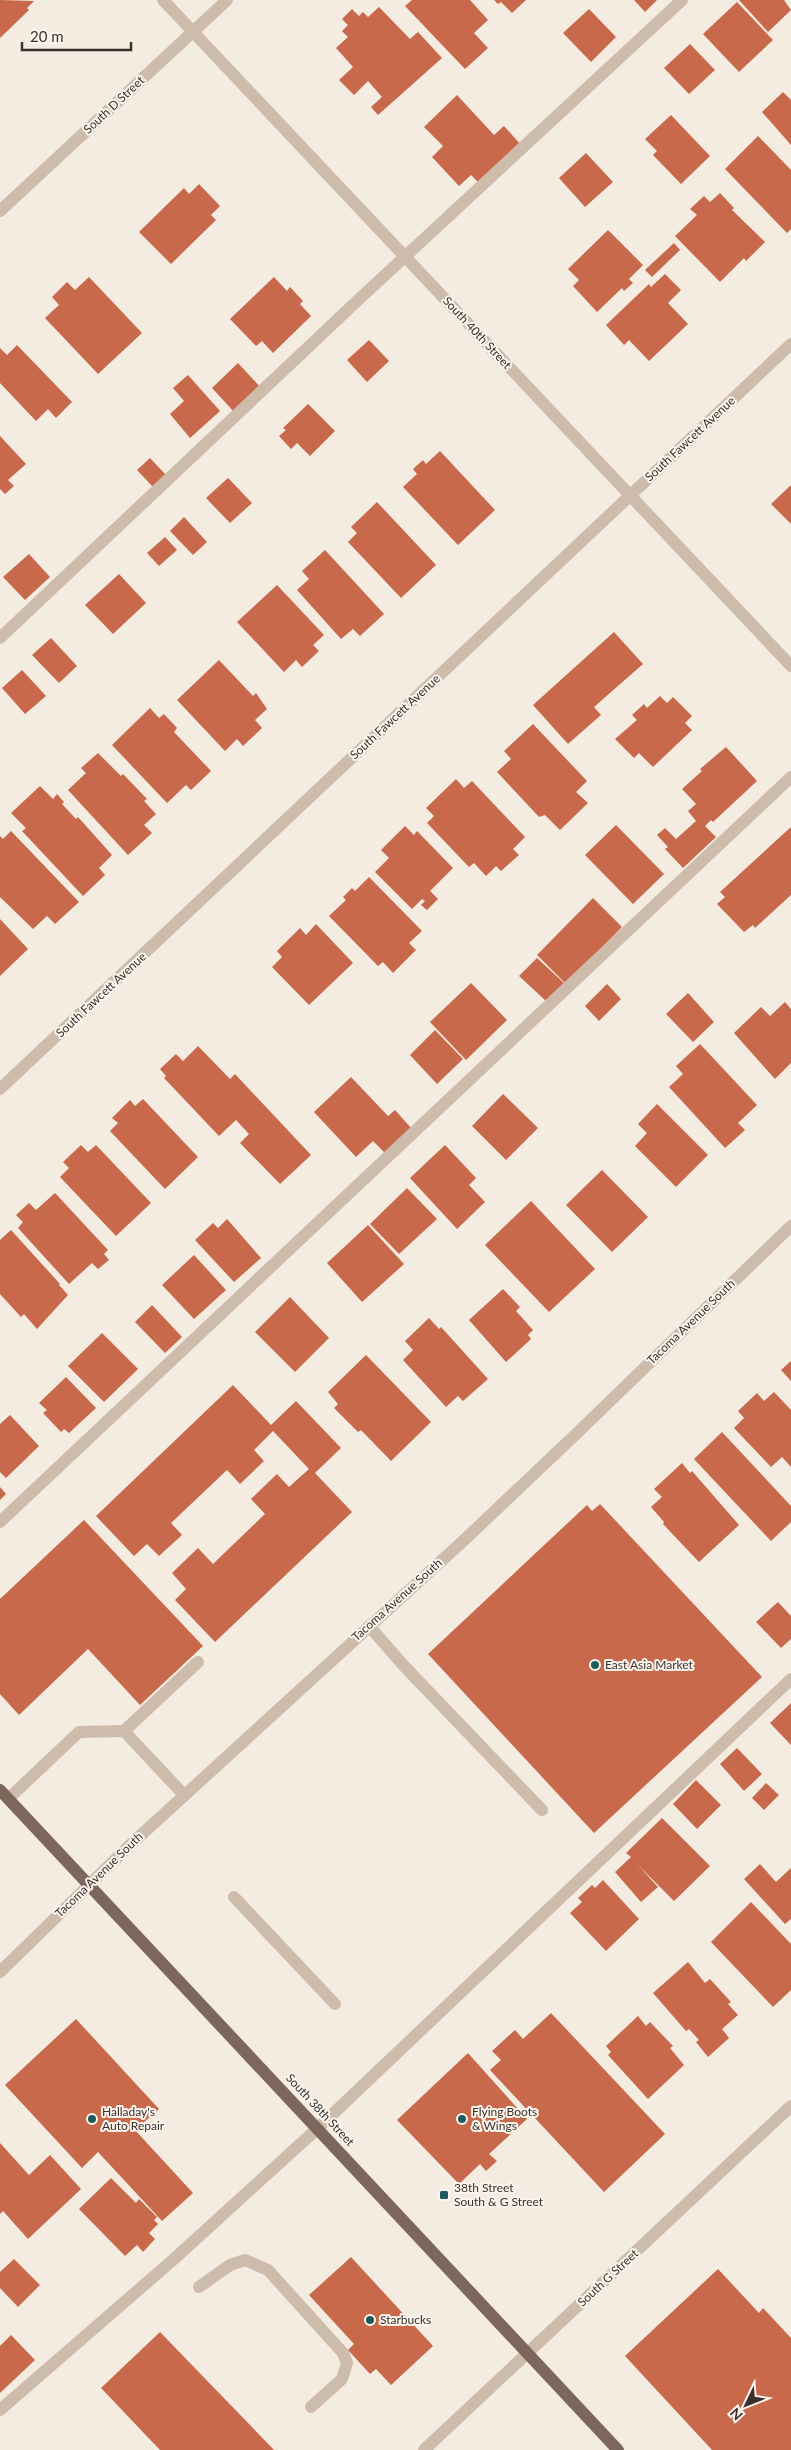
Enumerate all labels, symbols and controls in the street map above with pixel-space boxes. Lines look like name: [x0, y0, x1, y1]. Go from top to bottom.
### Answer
scale bar: [22, 20, 131, 52]
text: 20 m: [30, 27, 64, 45]
street label: South D Street: [80, 72, 148, 137]
street label: South 40th Street: [440, 293, 515, 373]
street label: South Fawcett Avenue: [641, 393, 738, 484]
street label: South Fawcett Avenue: [346, 671, 443, 762]
street label: South Fawcett Avenue: [52, 949, 149, 1040]
street label: Tacoma Avenue South: [644, 1276, 738, 1367]
street label: Tacoma Avenue South: [348, 1555, 445, 1644]
place label: East Asia Market: [605, 1657, 694, 1672]
marker: East Asia Market: [589, 1659, 601, 1671]
street label: Tacoma Avenue South: [52, 1829, 146, 1920]
street label: South 38th Street: [283, 2070, 358, 2150]
place label: Halladay's Auto Repair: [102, 2104, 165, 2133]
place label: Flying Boots & Wings: [472, 2104, 537, 2133]
marker: Halladay's Auto Repair: [86, 2113, 98, 2125]
marker: Flying Boots & Wings: [456, 2113, 468, 2125]
place label: 38th Street South & G Street: [454, 2180, 544, 2209]
marker: 38th Street South & G Street: [438, 2189, 450, 2201]
street label: South G Street: [574, 2245, 642, 2310]
place label: Starbucks: [380, 2312, 431, 2327]
marker: Starbucks: [364, 2314, 376, 2326]
north arrow: [721, 2380, 771, 2430]
text: N: [726, 2404, 746, 2424]

